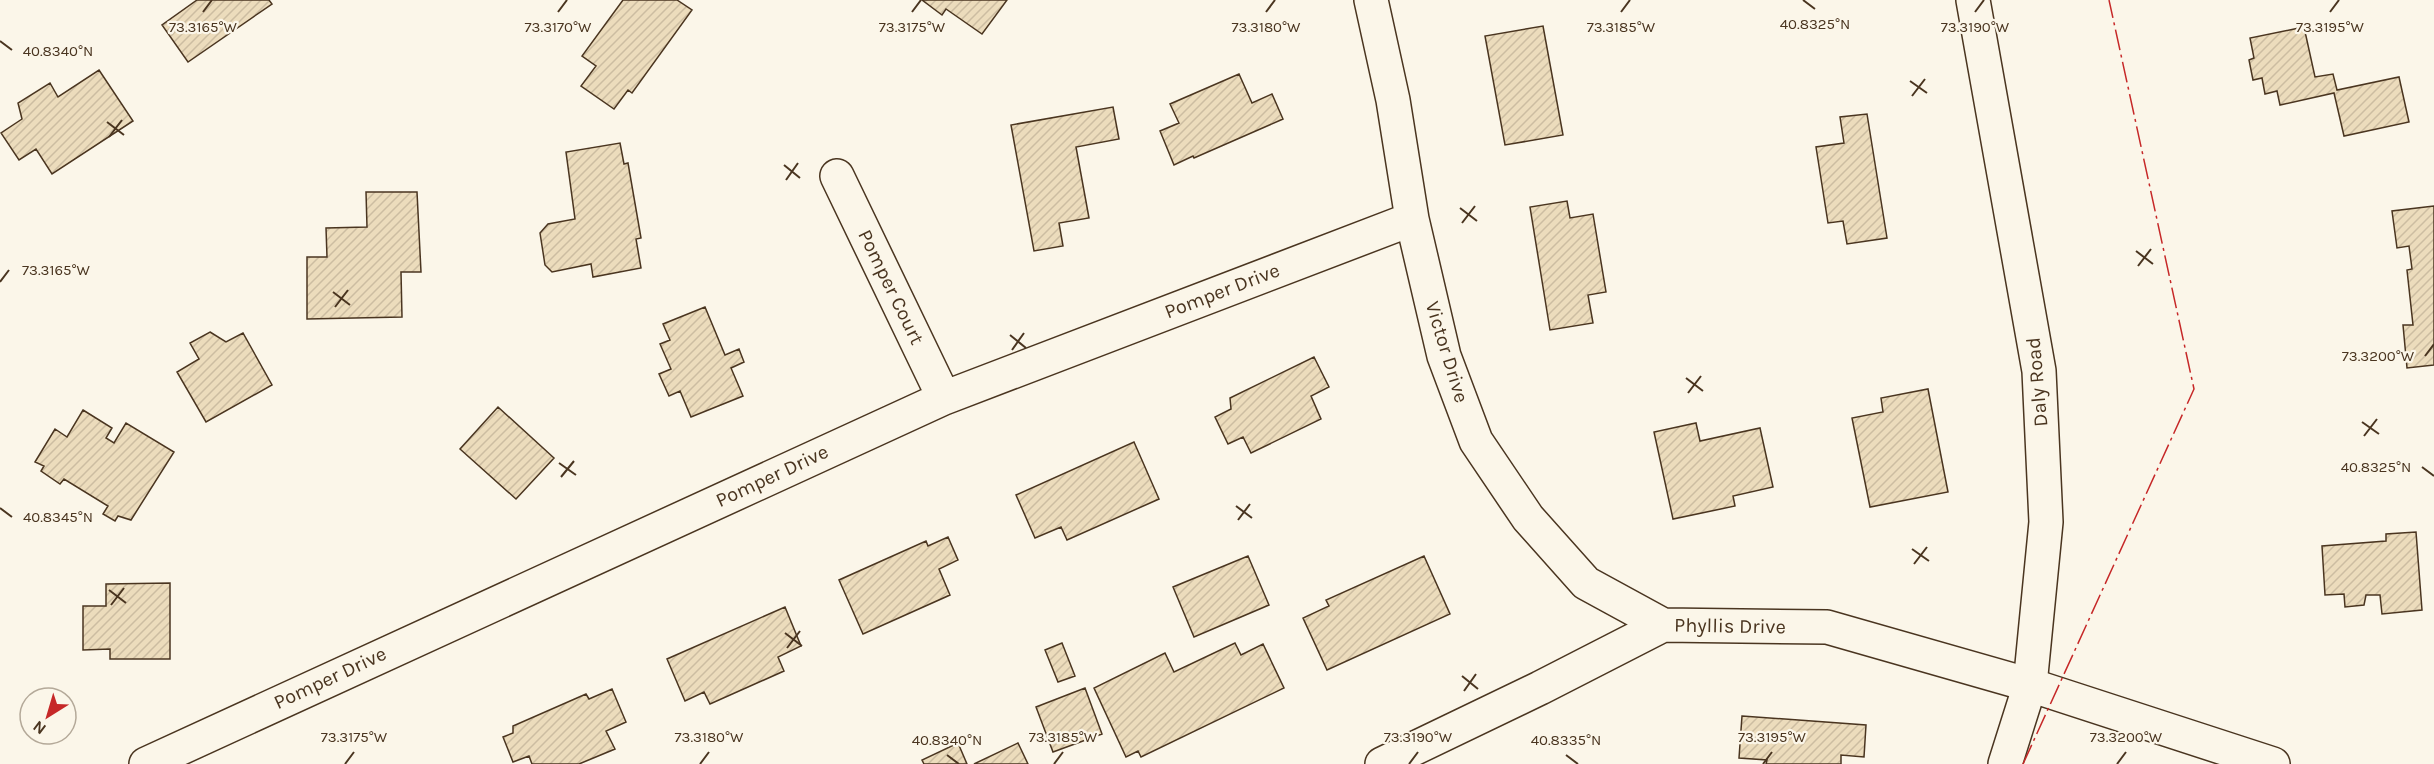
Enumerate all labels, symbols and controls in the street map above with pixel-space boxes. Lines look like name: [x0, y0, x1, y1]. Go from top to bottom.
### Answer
text: 40.8325°N: [1780, 15, 1850, 33]
text: 73.3165°W: [169, 18, 238, 36]
text: 73.3170°W: [525, 18, 592, 36]
text: 73.3175°W: [879, 18, 946, 36]
text: 73.3180°W: [1231, 18, 1301, 36]
text: 73.3185°W: [1587, 18, 1656, 36]
text: 73.3190°W: [1941, 18, 2010, 36]
text: 73.3195°W: [2296, 18, 2365, 36]
text: 40.8340°N: [23, 42, 93, 60]
street label: Pomper Court: [853, 226, 929, 349]
street label: Pomper Drive: [1161, 259, 1283, 323]
text: 73.3165°W: [22, 261, 91, 279]
street label: Victor Drive: [1421, 299, 1473, 405]
street label: Daly Road: [2022, 336, 2052, 428]
text: 73.3200°W: [2342, 347, 2415, 365]
street label: Pomper Drive: [712, 440, 832, 512]
text: 40.8325°N: [2341, 458, 2411, 476]
text: 40.8345°N: [23, 508, 93, 526]
street label: Phyllis Drive: [1674, 614, 1786, 638]
street label: Pomper Drive: [270, 642, 390, 714]
north arrow: [18, 686, 78, 746]
text: N: [29, 717, 50, 739]
text: 73.3175°W: [321, 728, 388, 746]
text: 73.3180°W: [674, 728, 744, 746]
text: 73.3185°W: [1029, 728, 1098, 746]
text: 73.3190°W: [1384, 728, 1453, 746]
text: 73.3195°W: [1738, 728, 1807, 746]
text: 73.3200°W: [2090, 728, 2163, 746]
text: 40.8340°N: [912, 731, 982, 749]
text: 40.8335°N: [1531, 731, 1601, 749]

